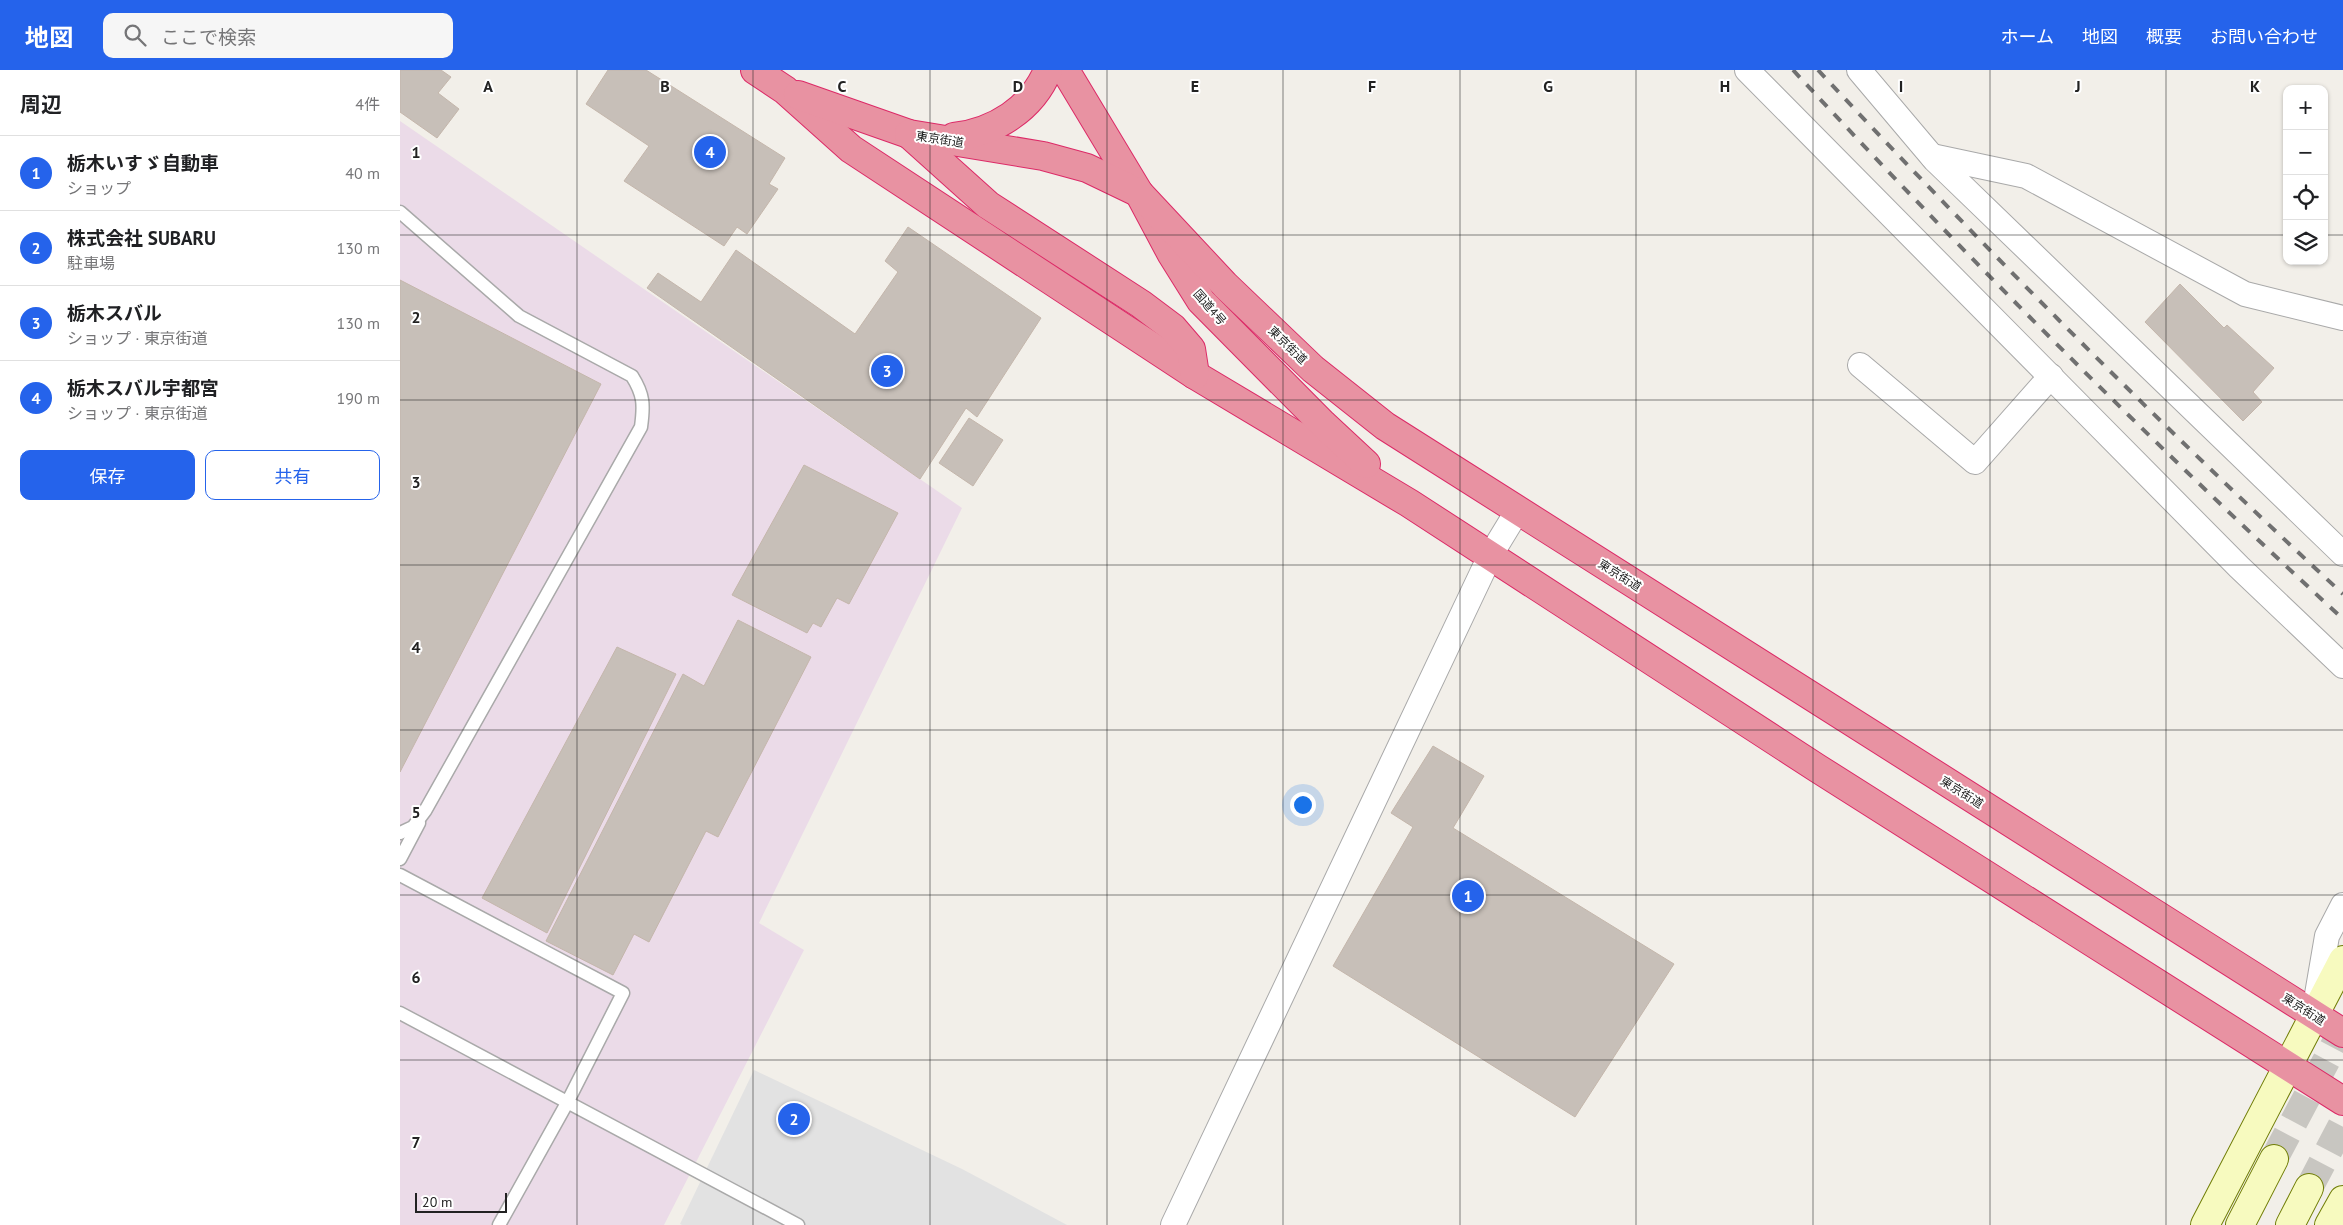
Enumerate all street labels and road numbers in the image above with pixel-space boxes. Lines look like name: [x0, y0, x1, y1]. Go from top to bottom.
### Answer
street label: 東京街道: [915, 128, 965, 150]
street label: 国道4号: [1190, 286, 1230, 328]
street label: 東京街道: [1266, 323, 1310, 367]
street label: 東京街道: [1596, 556, 1644, 594]
street label: 東京街道: [1938, 773, 1986, 811]
street label: 東京街道: [2280, 990, 2328, 1028]

